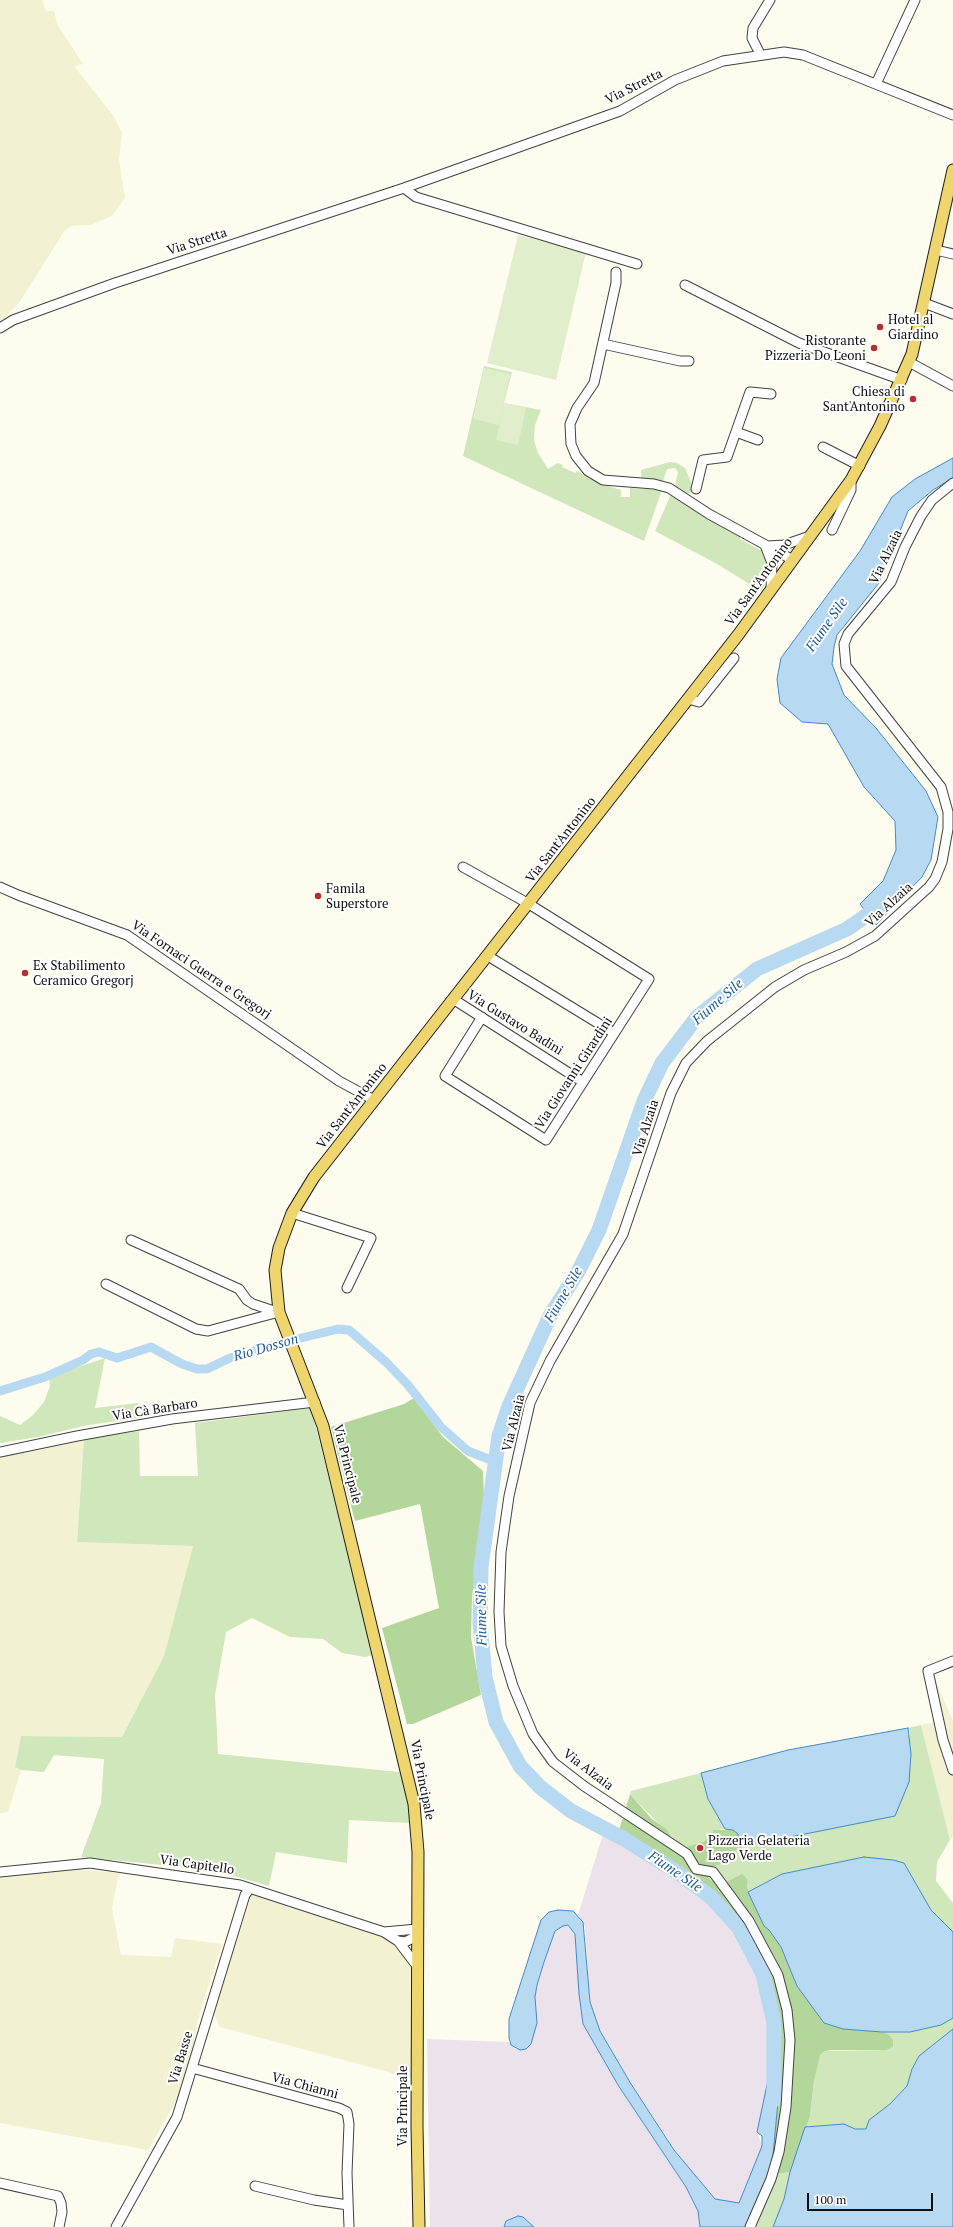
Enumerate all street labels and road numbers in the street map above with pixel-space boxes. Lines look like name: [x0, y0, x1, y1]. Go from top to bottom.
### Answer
street label: Via Stretta: [603, 66, 665, 108]
street label: Via Stretta: [165, 225, 229, 259]
street label: Via Alzaia: [866, 527, 906, 587]
street label: Via Sant'Antonino: [722, 535, 796, 629]
street label: Via Sant'Antonino: [523, 794, 599, 886]
street label: Via Alzaia: [862, 880, 916, 930]
street label: Via Fornaci Guerra e Gregorj: [128, 917, 274, 1023]
street label: Via Gustavo Badini: [464, 987, 566, 1059]
street label: Via Giovanni Girardini: [532, 1014, 616, 1132]
street label: Via Sant'Antonino: [314, 1060, 390, 1152]
street label: Via Alzaia: [630, 1098, 662, 1158]
street label: Via Alzaia: [499, 1393, 529, 1453]
street label: Via Cà Barbaro: [111, 1396, 199, 1424]
street label: Via Principale: [330, 1423, 364, 1505]
street label: Via Principale: [407, 1739, 437, 1821]
street label: Via Alzaia: [560, 1746, 616, 1794]
street label: Via Capitello: [159, 1852, 235, 1878]
street label: Via Basse: [166, 2029, 196, 2087]
street label: Via Principale: [395, 2065, 411, 2147]
street label: Via Chianni: [270, 2070, 340, 2102]

